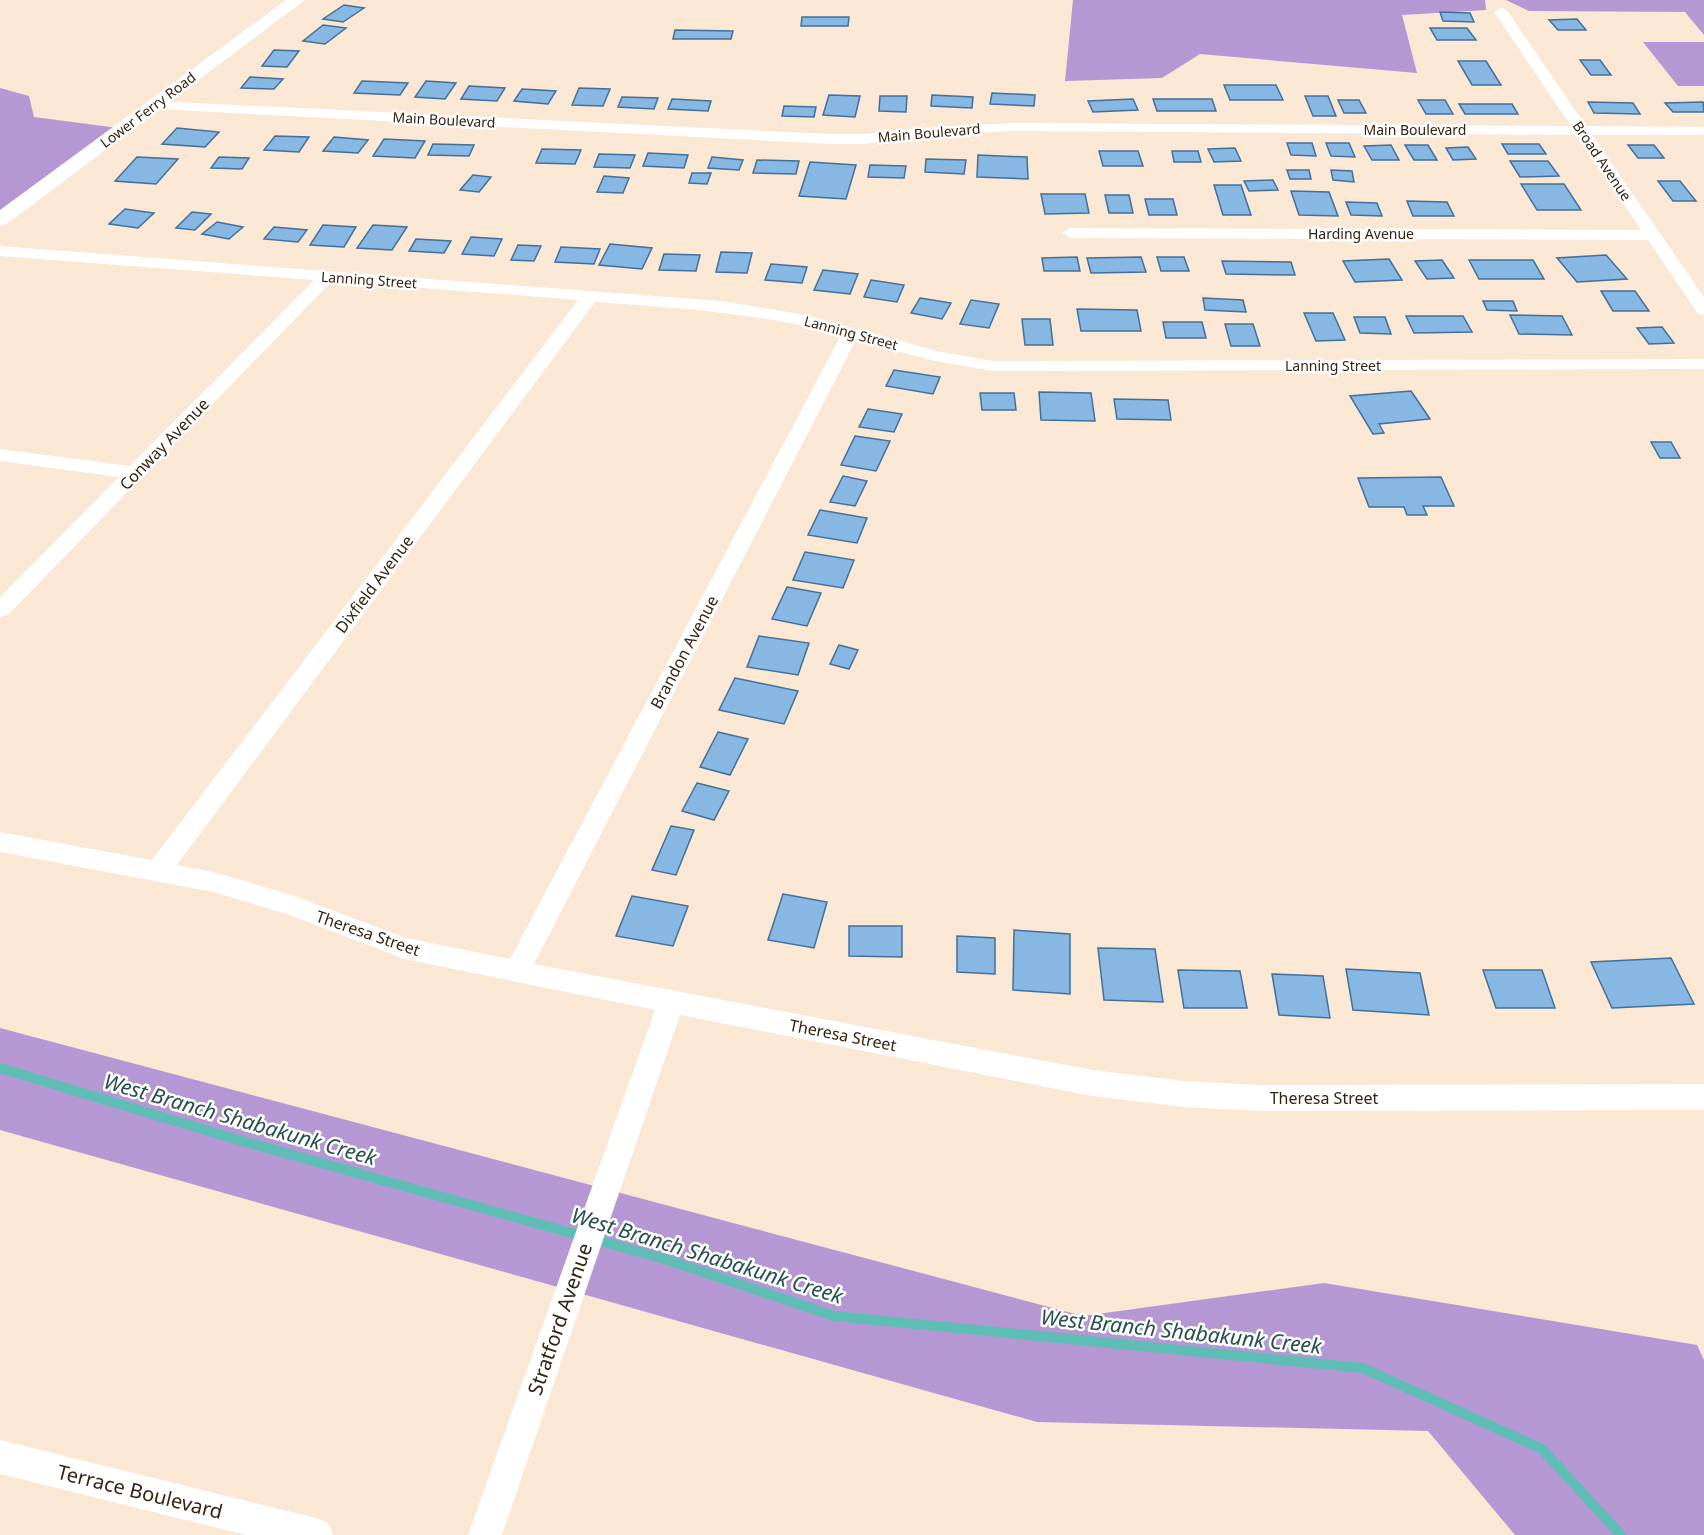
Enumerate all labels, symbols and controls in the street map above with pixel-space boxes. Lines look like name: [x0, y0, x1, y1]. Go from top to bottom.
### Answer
street label: Lower Ferry Road: [96, 67, 199, 152]
street label: Main Boulevard: [392, 107, 496, 132]
street label: Broad Avenue: [1569, 117, 1636, 204]
street label: Main Boulevard: [877, 119, 981, 146]
street label: Main Boulevard: [1364, 120, 1466, 139]
street label: Harding Avenue: [1308, 224, 1414, 243]
street label: Lanning Street: [320, 267, 418, 292]
street label: Lanning Street: [802, 311, 900, 354]
street label: Lanning Street: [1285, 356, 1381, 375]
street label: Conway Avenue: [115, 393, 213, 495]
street label: Dixfield Avenue: [330, 531, 418, 637]
street label: Brandon Avenue: [645, 592, 723, 712]
street label: Theresa Street: [313, 905, 423, 961]
street label: Theresa Street: [788, 1014, 899, 1056]
water label: West Branch Shabakunk Creek: [101, 1067, 381, 1172]
street label: Theresa Street: [1270, 1087, 1379, 1109]
water label: West Branch Shabakunk Creek: [568, 1200, 848, 1310]
street label: Stratford Avenue: [521, 1239, 598, 1398]
water label: West Branch Shabakunk Creek: [1039, 1302, 1325, 1360]
street label: Terrace Boulevard: [55, 1458, 226, 1525]

